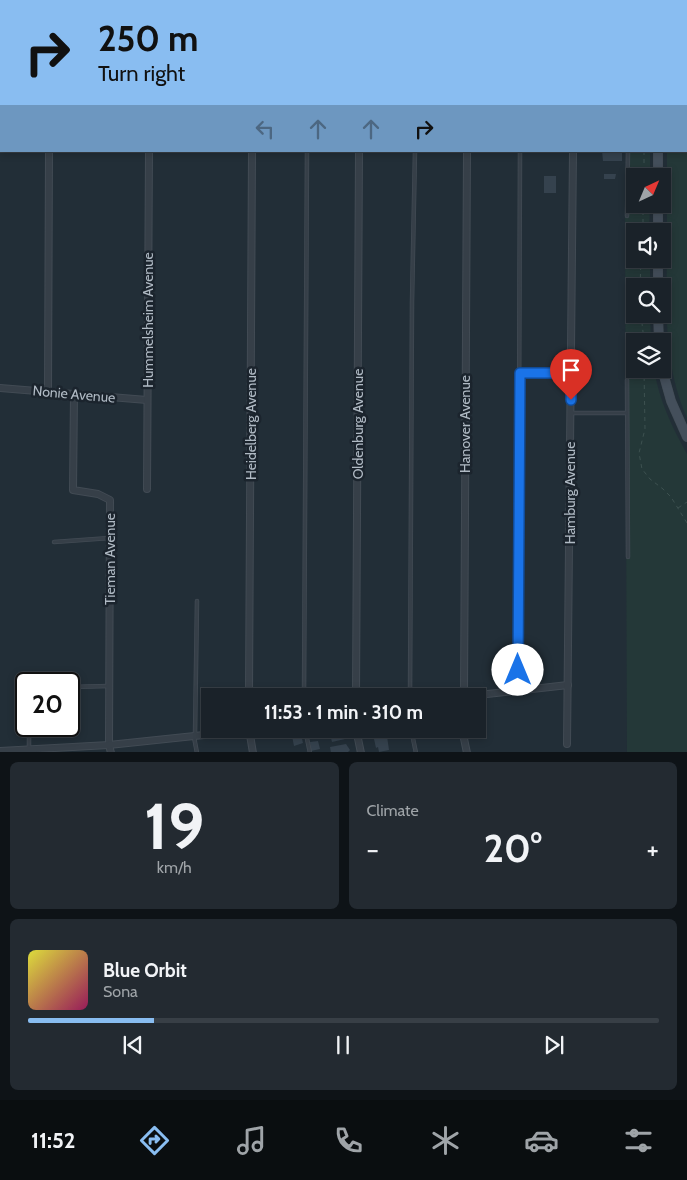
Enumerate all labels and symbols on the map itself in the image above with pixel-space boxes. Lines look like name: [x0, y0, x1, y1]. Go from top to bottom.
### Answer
north arrow: [626, 168, 671, 212]
street label: Hummelsheim Avenue: [139, 252, 157, 388]
pin: [550, 349, 592, 400]
street label: Heidelberg Avenue: [242, 368, 260, 480]
street label: Oldenburg Avenue: [349, 369, 367, 479]
street label: Hanover Avenue: [456, 375, 474, 473]
street label: Nonie Avenue: [32, 381, 116, 407]
street label: Hamburg Avenue: [561, 442, 579, 544]
street label: Tieman Avenue: [101, 513, 119, 605]
position arrow: [491, 643, 543, 695]
speed limit sign: 20: [15, 672, 80, 737]

